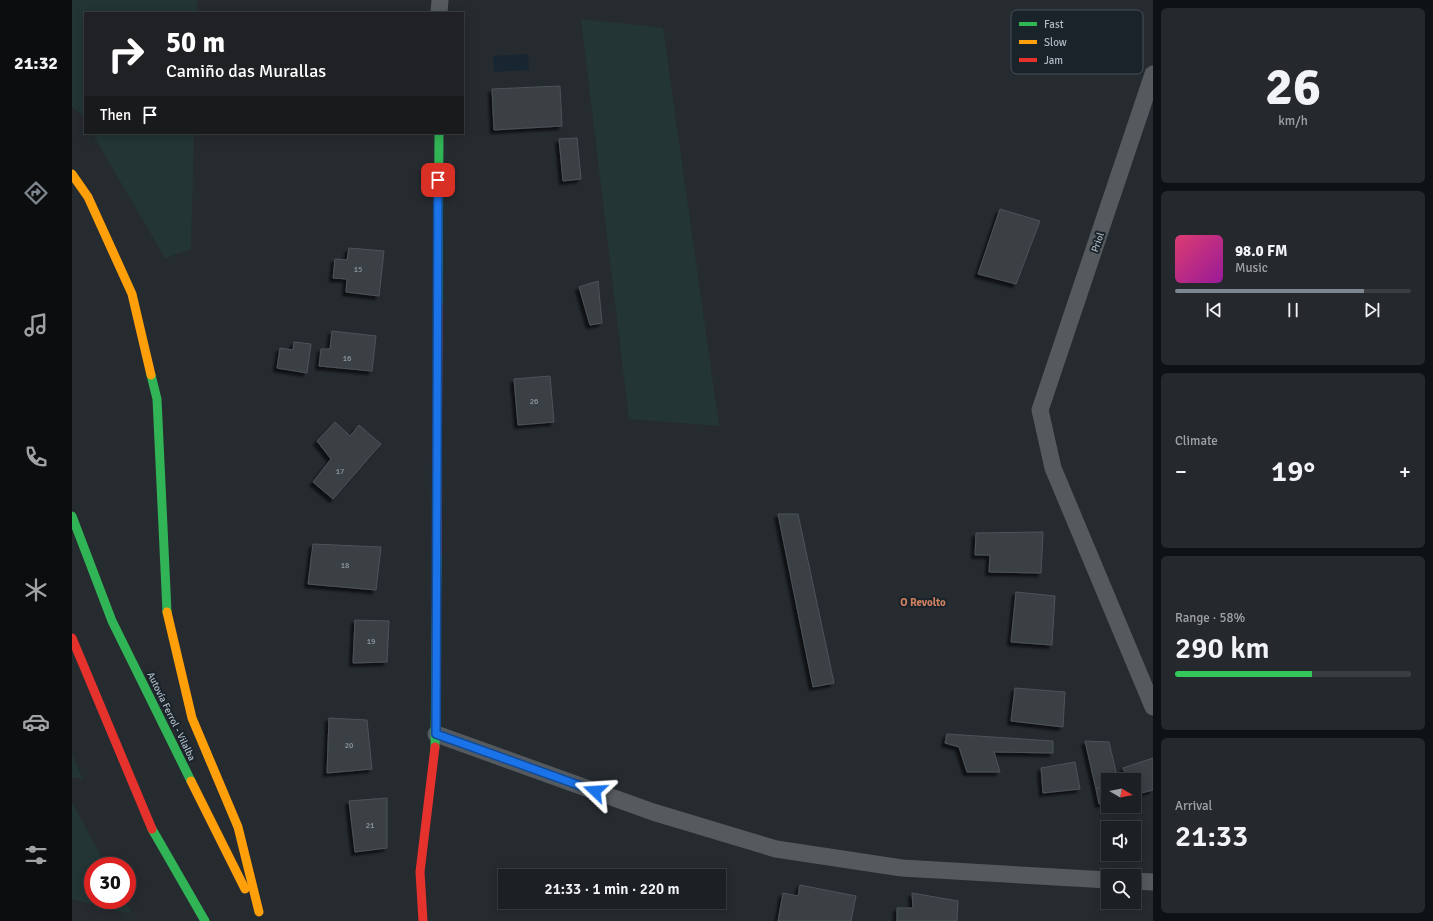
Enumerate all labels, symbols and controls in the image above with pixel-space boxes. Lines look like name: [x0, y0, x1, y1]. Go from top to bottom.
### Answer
legend: [1011, 10, 1143, 74]
text: Fast: [1044, 18, 1064, 31]
text: 50 m: [166, 26, 225, 60]
icon: right: [100, 28, 152, 80]
text: Slow: [1044, 36, 1067, 49]
text: 21:32: [14, 52, 58, 74]
text: Jam: [1044, 54, 1063, 67]
text: 26: [1265, 55, 1321, 119]
text: Camiño das Murallas: [166, 60, 326, 82]
icon: arrive: [139, 104, 161, 126]
text: Then: [100, 106, 131, 124]
text: km/h: [1278, 113, 1308, 129]
pin: [421, 163, 455, 197]
icon: arrive: [427, 169, 449, 191]
icon: directions: [22, 179, 50, 207]
street label: Priol: [1089, 231, 1107, 254]
text: 98.0 FM: [1235, 242, 1287, 260]
text: Music: [1235, 260, 1268, 276]
house number: 15: [354, 264, 362, 274]
icon: previous: [1203, 299, 1225, 321]
icon: pause: [1282, 299, 1304, 321]
icon: next: [1361, 299, 1383, 321]
icon: music: [22, 311, 50, 339]
house number: 16: [343, 353, 351, 363]
house number: 26: [530, 396, 538, 406]
text: Climate: [1175, 433, 1218, 449]
icon: phone: [22, 443, 50, 471]
text: 19°: [1271, 453, 1315, 490]
text: −: [1175, 458, 1187, 485]
text: +: [1399, 458, 1411, 485]
house number: 17: [336, 466, 344, 476]
house number: 18: [341, 560, 349, 570]
icon: climate: [22, 576, 50, 604]
district label: O Revolto: [900, 596, 946, 609]
text: Range · 58%: [1175, 610, 1245, 626]
text: 290 km: [1175, 630, 1270, 667]
house number: 19: [367, 636, 375, 646]
street label: Autovía Ferrol - Vilalba: [144, 670, 198, 763]
icon: car: [22, 708, 50, 736]
house number: 20: [345, 740, 353, 750]
position arrow: [574, 770, 616, 812]
north arrow: [1101, 773, 1141, 813]
map controls: [1101, 773, 1141, 909]
text: Arrival: [1175, 798, 1212, 814]
text: 21:33: [1175, 818, 1248, 855]
house number: 21: [366, 820, 374, 830]
button: sound: [1101, 821, 1141, 861]
icon: filters: [22, 841, 50, 869]
speed limit sign: 30: [84, 857, 136, 909]
button: search: [1101, 869, 1141, 909]
text: 21:33 · 1 min · 220 m: [545, 880, 679, 898]

